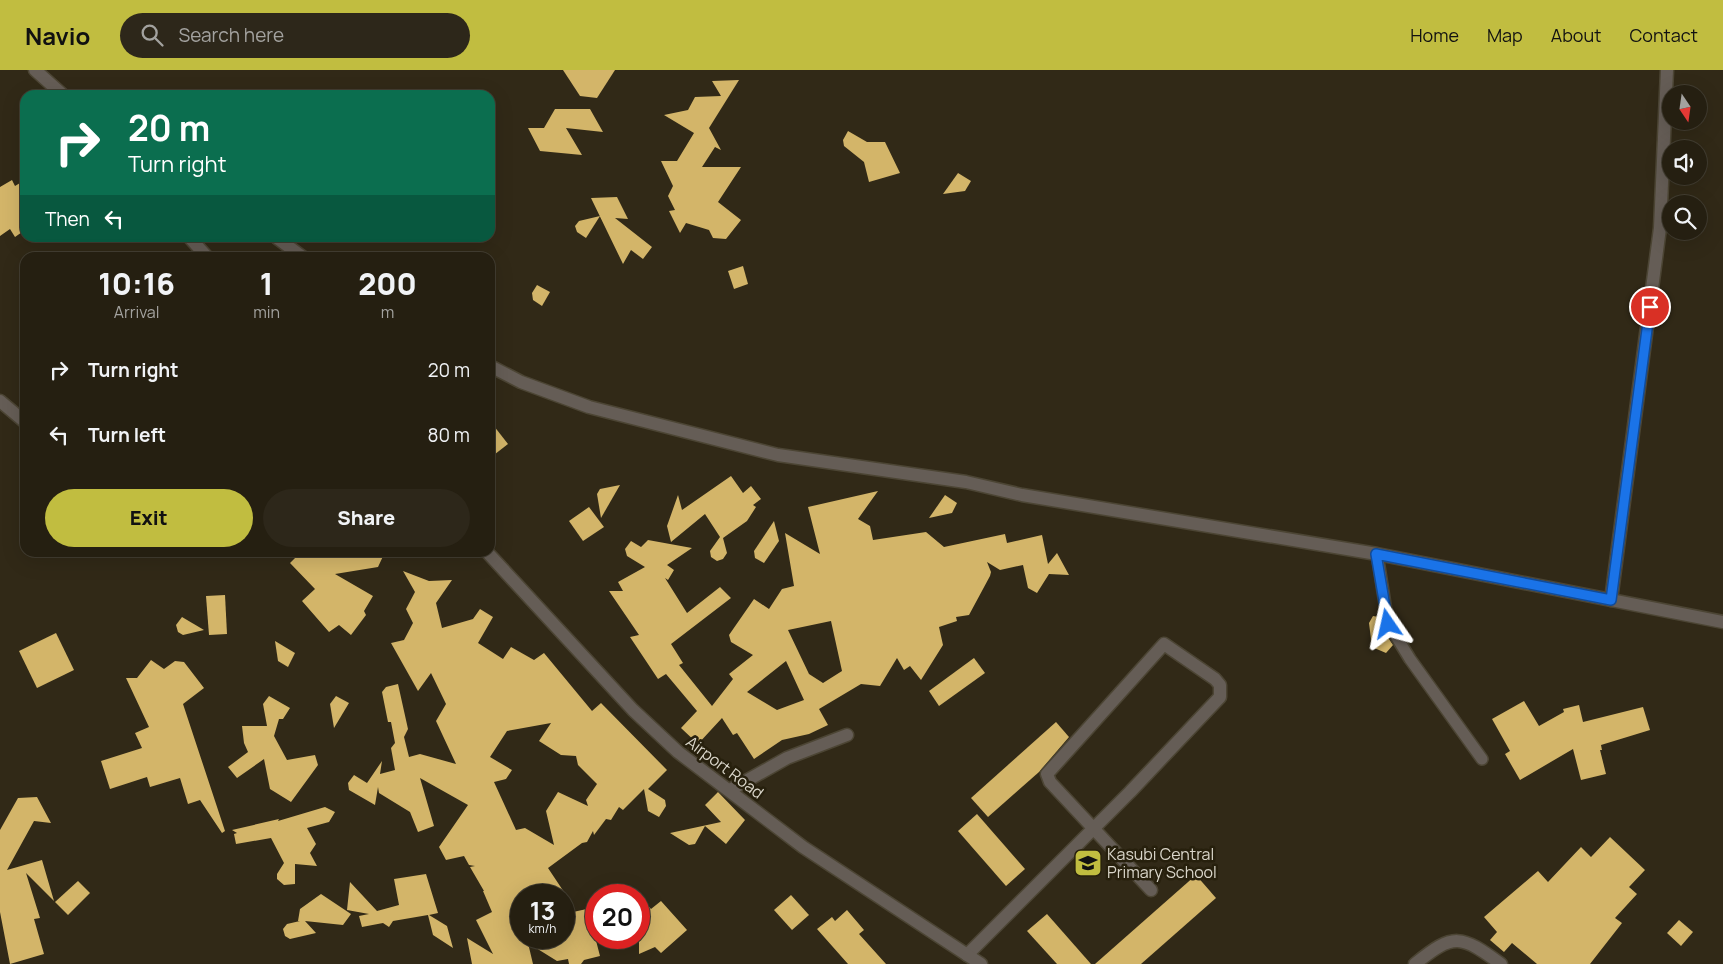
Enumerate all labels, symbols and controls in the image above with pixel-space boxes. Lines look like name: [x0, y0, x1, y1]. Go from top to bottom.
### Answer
search box: [120, 13, 470, 58]
text: Navio: [25, 19, 90, 52]
icon: search: [138, 21, 166, 49]
text: Search here: [178, 22, 284, 48]
text: Home: [1410, 23, 1459, 47]
text: Map: [1487, 23, 1523, 47]
text: About: [1551, 23, 1601, 47]
text: Contact: [1629, 23, 1698, 47]
north arrow: [1662, 85, 1708, 130]
map controls: [1662, 85, 1707, 240]
text: 20 m: [128, 104, 210, 152]
icon: right: [45, 110, 110, 175]
button: sound: [1662, 140, 1707, 185]
text: Turn right: [128, 149, 226, 179]
button: search: [1662, 195, 1707, 240]
icon: left: [100, 205, 128, 233]
text: Then: [45, 206, 90, 232]
text: 10:16: [98, 263, 175, 304]
text: 1: [260, 263, 273, 304]
text: 200: [358, 263, 417, 304]
pin: [1629, 286, 1671, 328]
icon: arrive: [1636, 293, 1664, 321]
text: Arrival: [114, 301, 159, 323]
text: min: [253, 301, 280, 323]
text: m: [381, 301, 394, 323]
icon: right: [45, 356, 73, 384]
text: Turn right: [88, 357, 178, 383]
text: 20 m: [428, 357, 470, 383]
icon: left: [45, 421, 73, 449]
text: Turn left: [88, 422, 166, 448]
text: 80 m: [427, 422, 470, 448]
button: Exit: [45, 489, 253, 547]
button: Share: [263, 489, 470, 547]
position arrow: [1361, 597, 1413, 649]
street label: Airport Road: [682, 731, 768, 803]
place label: Kasubi Central Primary School: [1107, 843, 1217, 883]
school or university icon: Kasubi Central Primary School: [1073, 848, 1103, 878]
speed limit sign: 20: [585, 884, 650, 949]
text: 13: [530, 893, 555, 928]
text: km/h: [529, 920, 556, 937]

